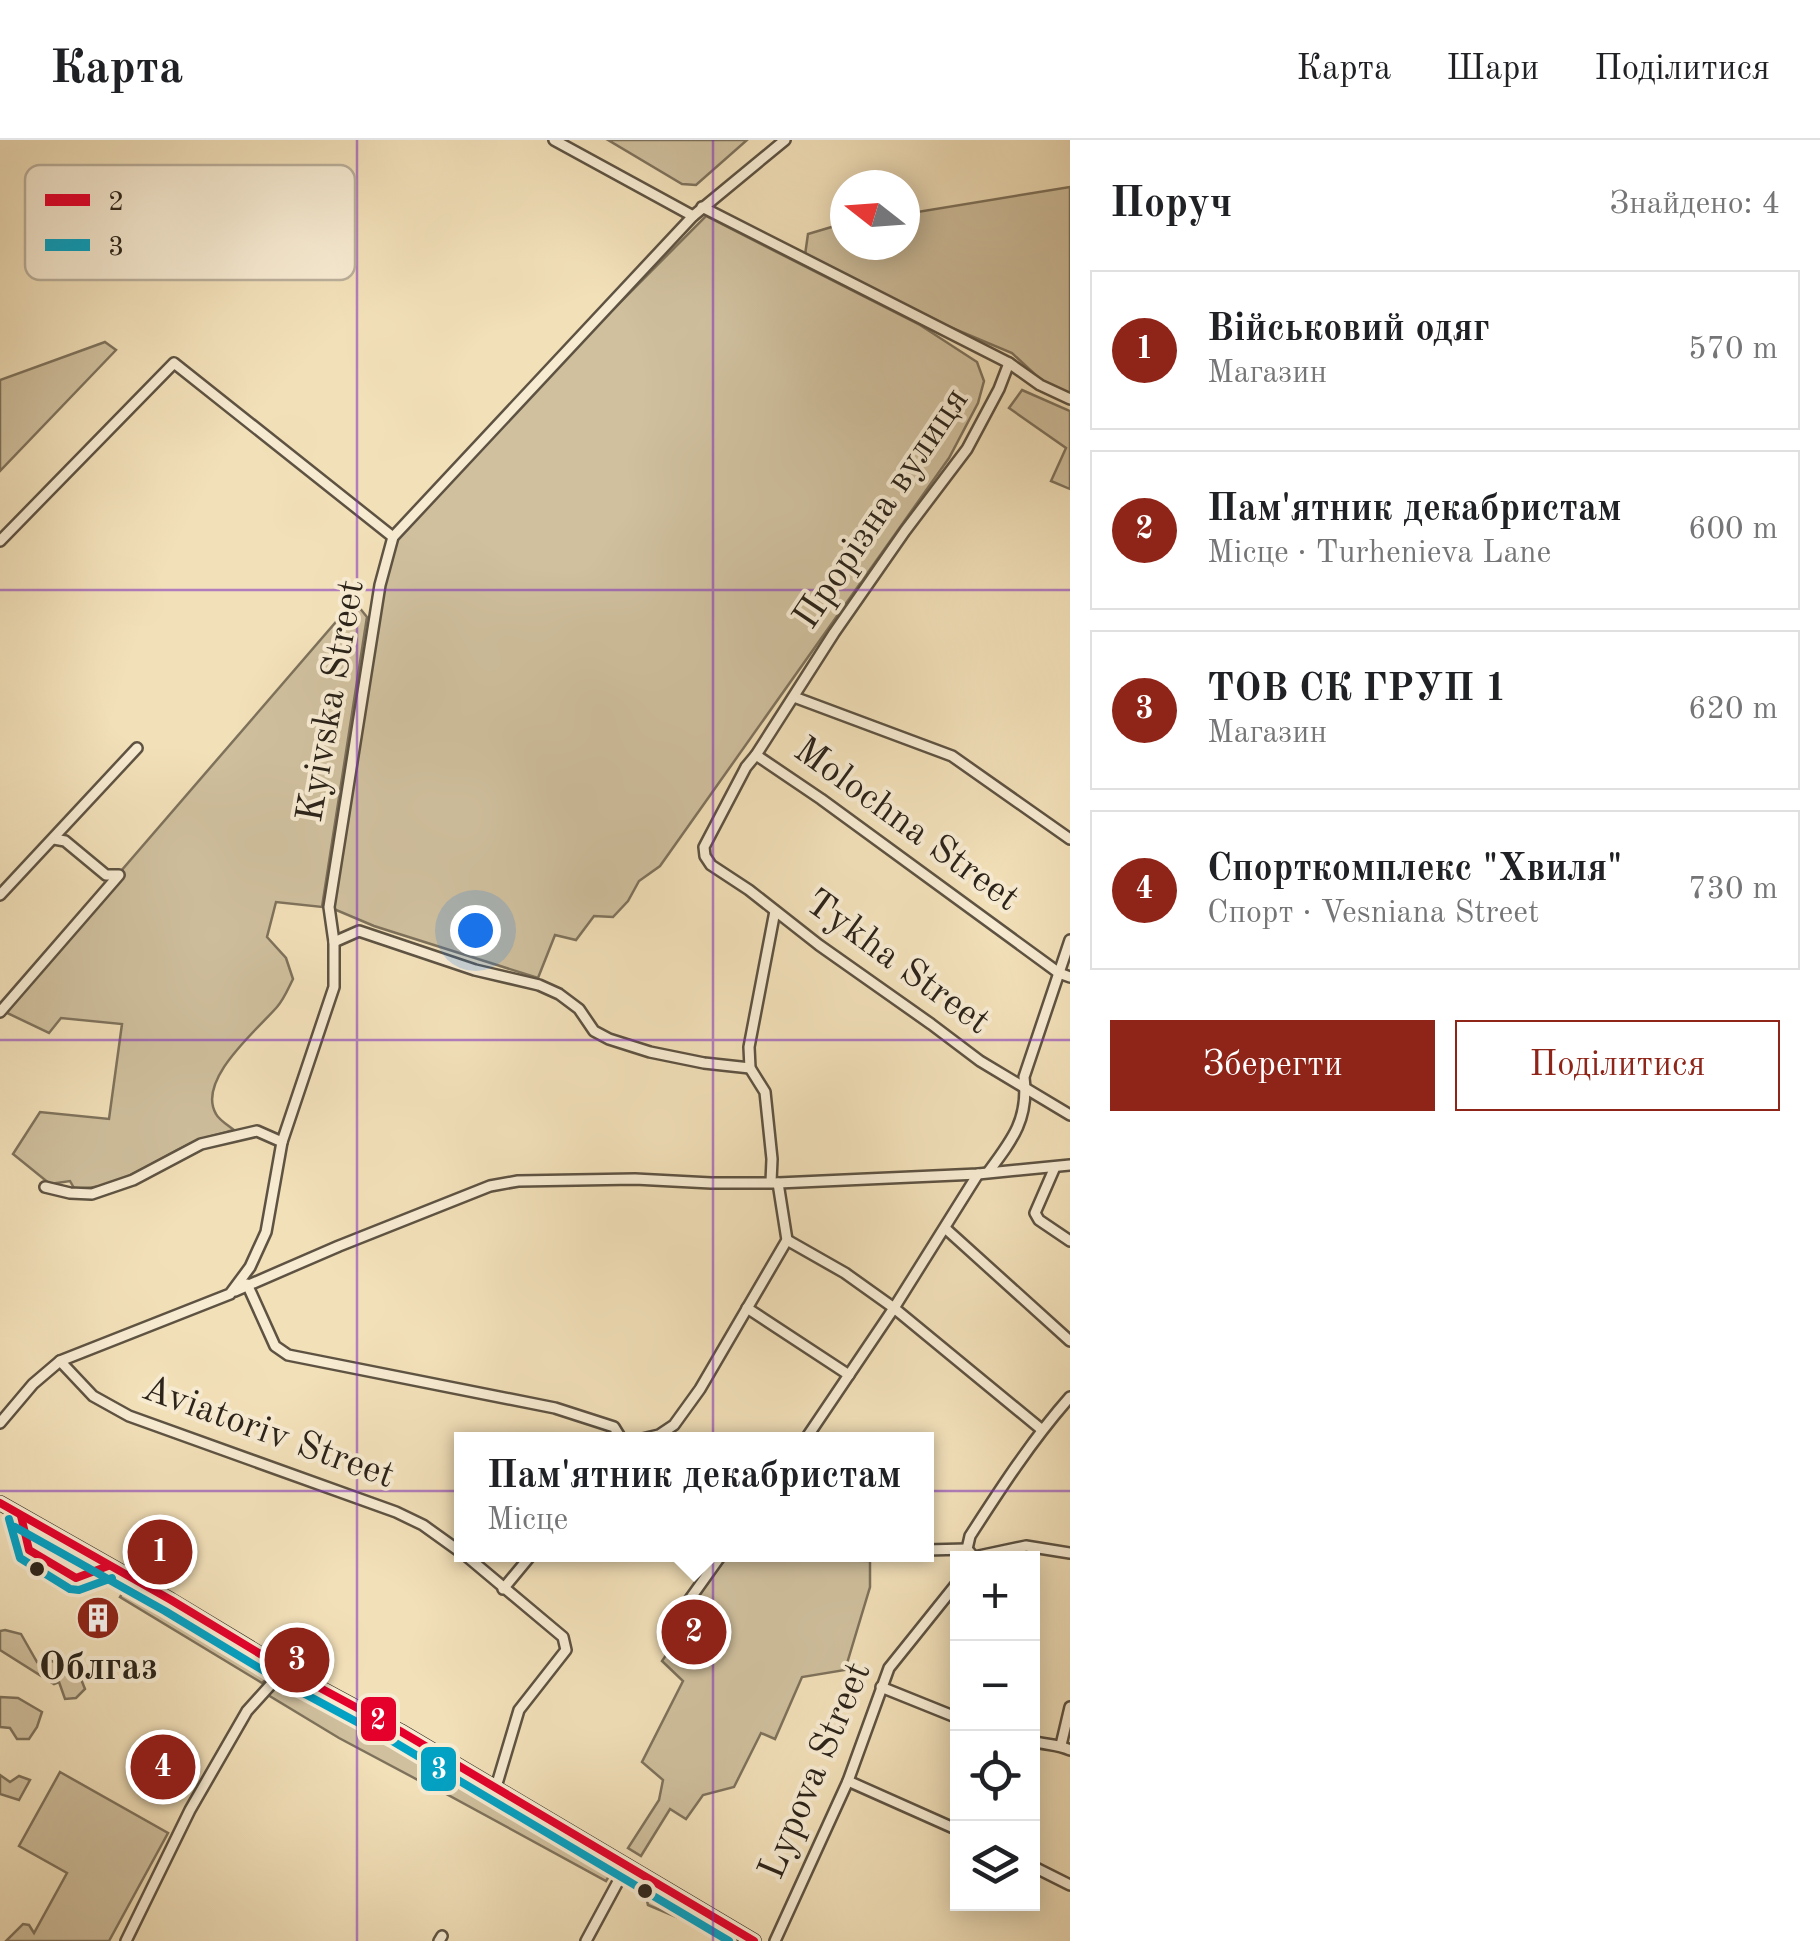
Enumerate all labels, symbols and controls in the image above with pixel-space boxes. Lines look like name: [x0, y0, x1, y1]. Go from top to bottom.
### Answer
text: Карта: [50, 45, 183, 93]
text: Карта: [1297, 52, 1391, 87]
text: Шари: [1446, 52, 1539, 87]
text: Поділитися: [1594, 52, 1770, 87]
legend: [25, 165, 355, 280]
north arrow: [830, 170, 920, 260]
text: Поруч: [1110, 184, 1232, 226]
text: 2: [108, 189, 124, 217]
text: Знайдено: 4: [1609, 189, 1780, 221]
text: 3: [108, 234, 124, 262]
text: Військовий одяг: [1207, 311, 1490, 349]
text: 1: [1135, 334, 1154, 366]
text: 570 m: [1688, 334, 1778, 366]
text: Магазин: [1207, 358, 1327, 390]
street label: Прорізна вулиця: [788, 382, 976, 636]
text: Пам'ятник декабристам: [1207, 491, 1622, 529]
text: 2: [1135, 514, 1154, 546]
text: 600 m: [1688, 514, 1778, 546]
text: Місце · Turhenieva Lane: [1207, 538, 1551, 570]
street label: Kyivska Street: [292, 577, 372, 825]
text: ТОВ СК ГРУП 1: [1207, 671, 1507, 709]
text: 3: [1135, 694, 1154, 726]
text: 620 m: [1688, 694, 1778, 726]
text: Магазин: [1207, 718, 1327, 750]
street label: Molochna Street: [787, 731, 1025, 919]
text: Спорткомплекс "Хвиля": [1207, 851, 1622, 889]
text: 4: [1135, 874, 1154, 906]
text: 730 m: [1688, 874, 1778, 906]
street label: Tykha Street: [798, 884, 996, 1042]
text: Спорт · Vesniana Street: [1207, 898, 1539, 930]
your location: [450, 905, 501, 956]
button: Зберегти: [1110, 1020, 1435, 1111]
button: Поділитися: [1455, 1020, 1780, 1111]
street label: Aviatoriv Street: [137, 1370, 399, 1496]
popup: [454, 1432, 934, 1562]
text: Пам'ятник декабристам: [487, 1458, 901, 1496]
text: Місце: [487, 1505, 568, 1537]
pin: 1: [128, 1514, 192, 1590]
map controls: [950, 1551, 1040, 1911]
button: +: [950, 1551, 1040, 1641]
unlabelled marker: [27, 1559, 47, 1579]
pin: 2: [662, 1594, 726, 1670]
building icon: Облгаз: [75, 1595, 121, 1641]
pin: 3: [264, 1622, 330, 1698]
button: −: [950, 1641, 1040, 1731]
place label: Облгаз: [39, 1650, 157, 1688]
street label: Lypova Street: [753, 1657, 879, 1885]
line badge: 2: [359, 1695, 398, 1743]
text: 2: [370, 1708, 386, 1736]
pin: 4: [130, 1730, 196, 1804]
button: locate: [950, 1731, 1040, 1821]
line badge: 3: [419, 1745, 458, 1793]
text: 3: [431, 1757, 447, 1785]
button: layers: [950, 1821, 1040, 1911]
unlabelled marker: [635, 1881, 655, 1901]

